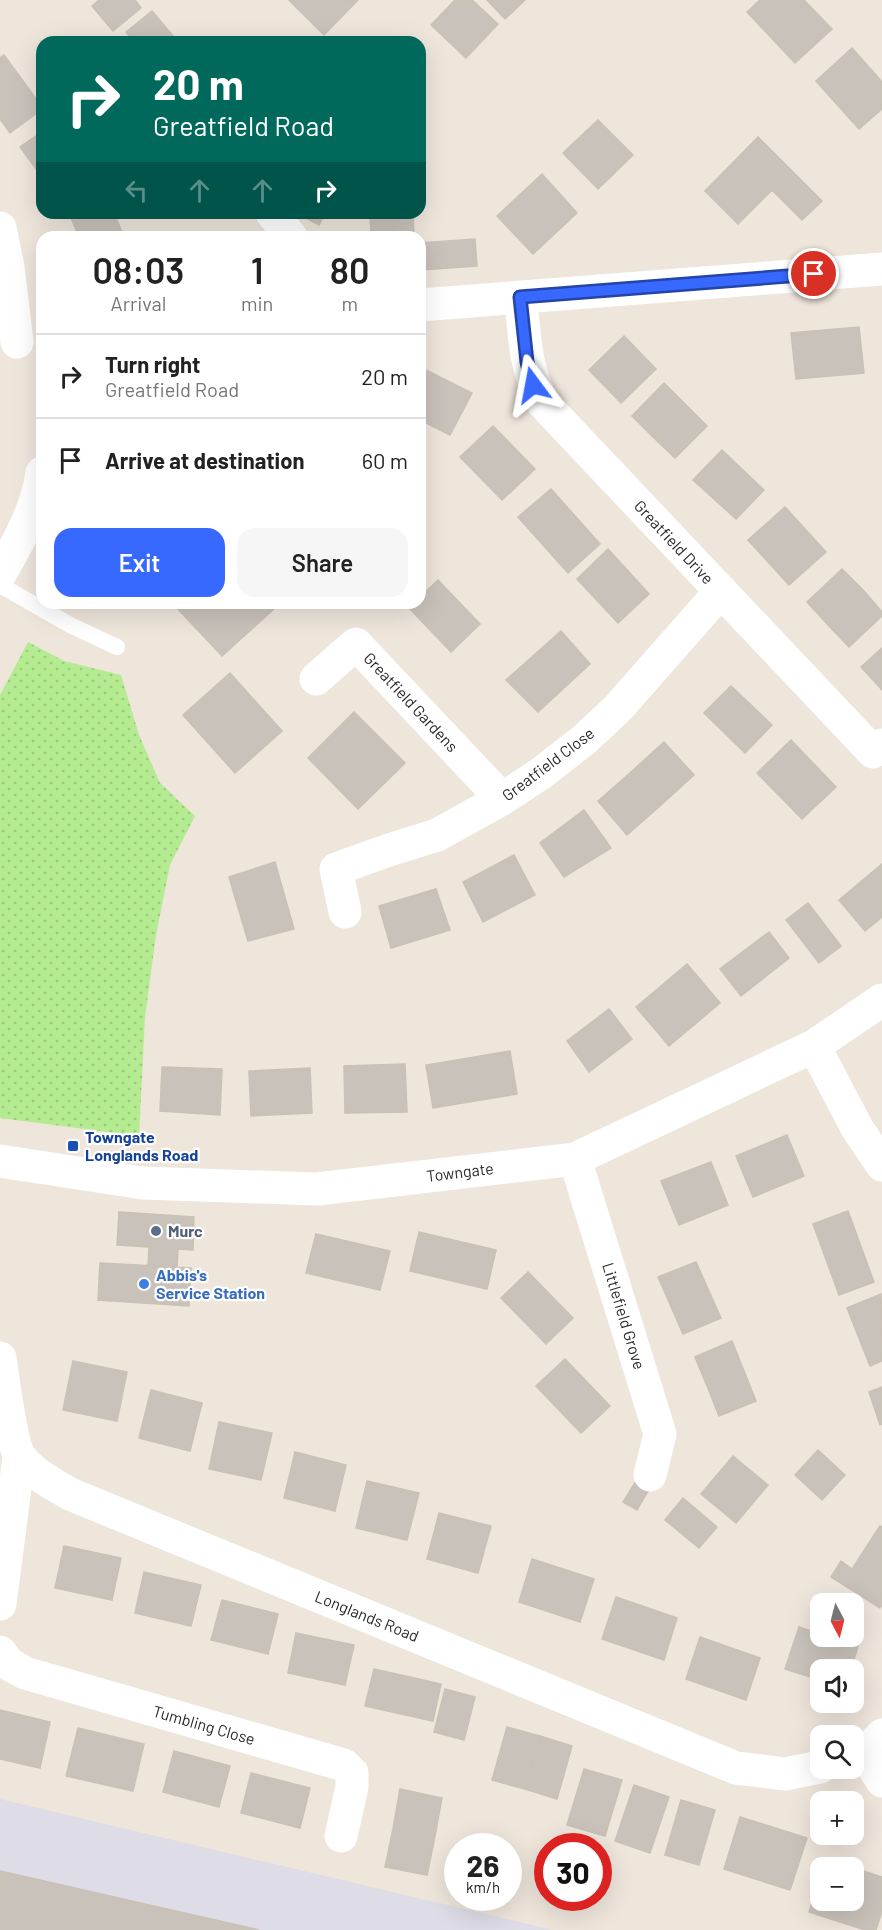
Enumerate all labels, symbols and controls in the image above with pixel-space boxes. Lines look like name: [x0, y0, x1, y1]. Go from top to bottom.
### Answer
text: 20 m: [153, 58, 244, 108]
icon: right: [54, 60, 132, 138]
text: Greatfield Road: [153, 109, 334, 141]
icon: left: [120, 174, 153, 207]
icon: ahead: [183, 174, 216, 207]
icon: ahead: [246, 174, 279, 207]
icon: right: [309, 174, 342, 207]
text: 08:03: [92, 248, 184, 291]
text: 1: [251, 248, 264, 291]
text: 80: [330, 248, 370, 291]
pin: [788, 248, 839, 299]
icon: arrive: [797, 257, 830, 290]
text: Arrival: [111, 291, 166, 315]
text: min: [241, 291, 273, 315]
text: m: [341, 291, 358, 315]
text: Turn right: [105, 351, 200, 377]
position arrow: [501, 353, 565, 417]
icon: right: [54, 360, 87, 393]
text: 20 m: [361, 363, 408, 389]
text: Greatfield Road: [105, 377, 239, 401]
icon: arrive: [54, 444, 87, 477]
text: Arrive at destination: [105, 447, 304, 473]
text: 60 m: [362, 447, 408, 473]
street label: Greatfield Drive: [631, 496, 718, 587]
button: Exit: [54, 528, 225, 597]
button: Share: [237, 528, 408, 597]
street label: Greatfield Gardens: [360, 648, 462, 755]
street label: Greatfield Close: [498, 723, 597, 804]
place label: Towngate Longlands Road: [85, 1127, 198, 1164]
marker: Towngate Longlands Road: [66, 1139, 80, 1153]
street label: Towngate: [425, 1158, 495, 1185]
place label: Murc: [168, 1221, 203, 1240]
marker: Murc: [149, 1224, 163, 1238]
street label: Littlefield Grove: [599, 1260, 650, 1372]
place label: Abbis's Service Station: [156, 1265, 265, 1302]
marker: Abbis's Service Station: [137, 1277, 151, 1291]
street label: Longlands Road: [312, 1586, 422, 1645]
north arrow: [810, 1593, 864, 1647]
map controls: [810, 1593, 864, 1911]
button: sound: [810, 1659, 864, 1713]
street label: Tumbling Close: [151, 1701, 257, 1748]
button: search: [810, 1725, 864, 1779]
button: +: [810, 1791, 864, 1845]
speed limit sign: 30: [534, 1833, 612, 1911]
text: 26: [467, 1847, 499, 1883]
button: −: [810, 1857, 864, 1911]
text: km/h: [466, 1878, 500, 1896]

